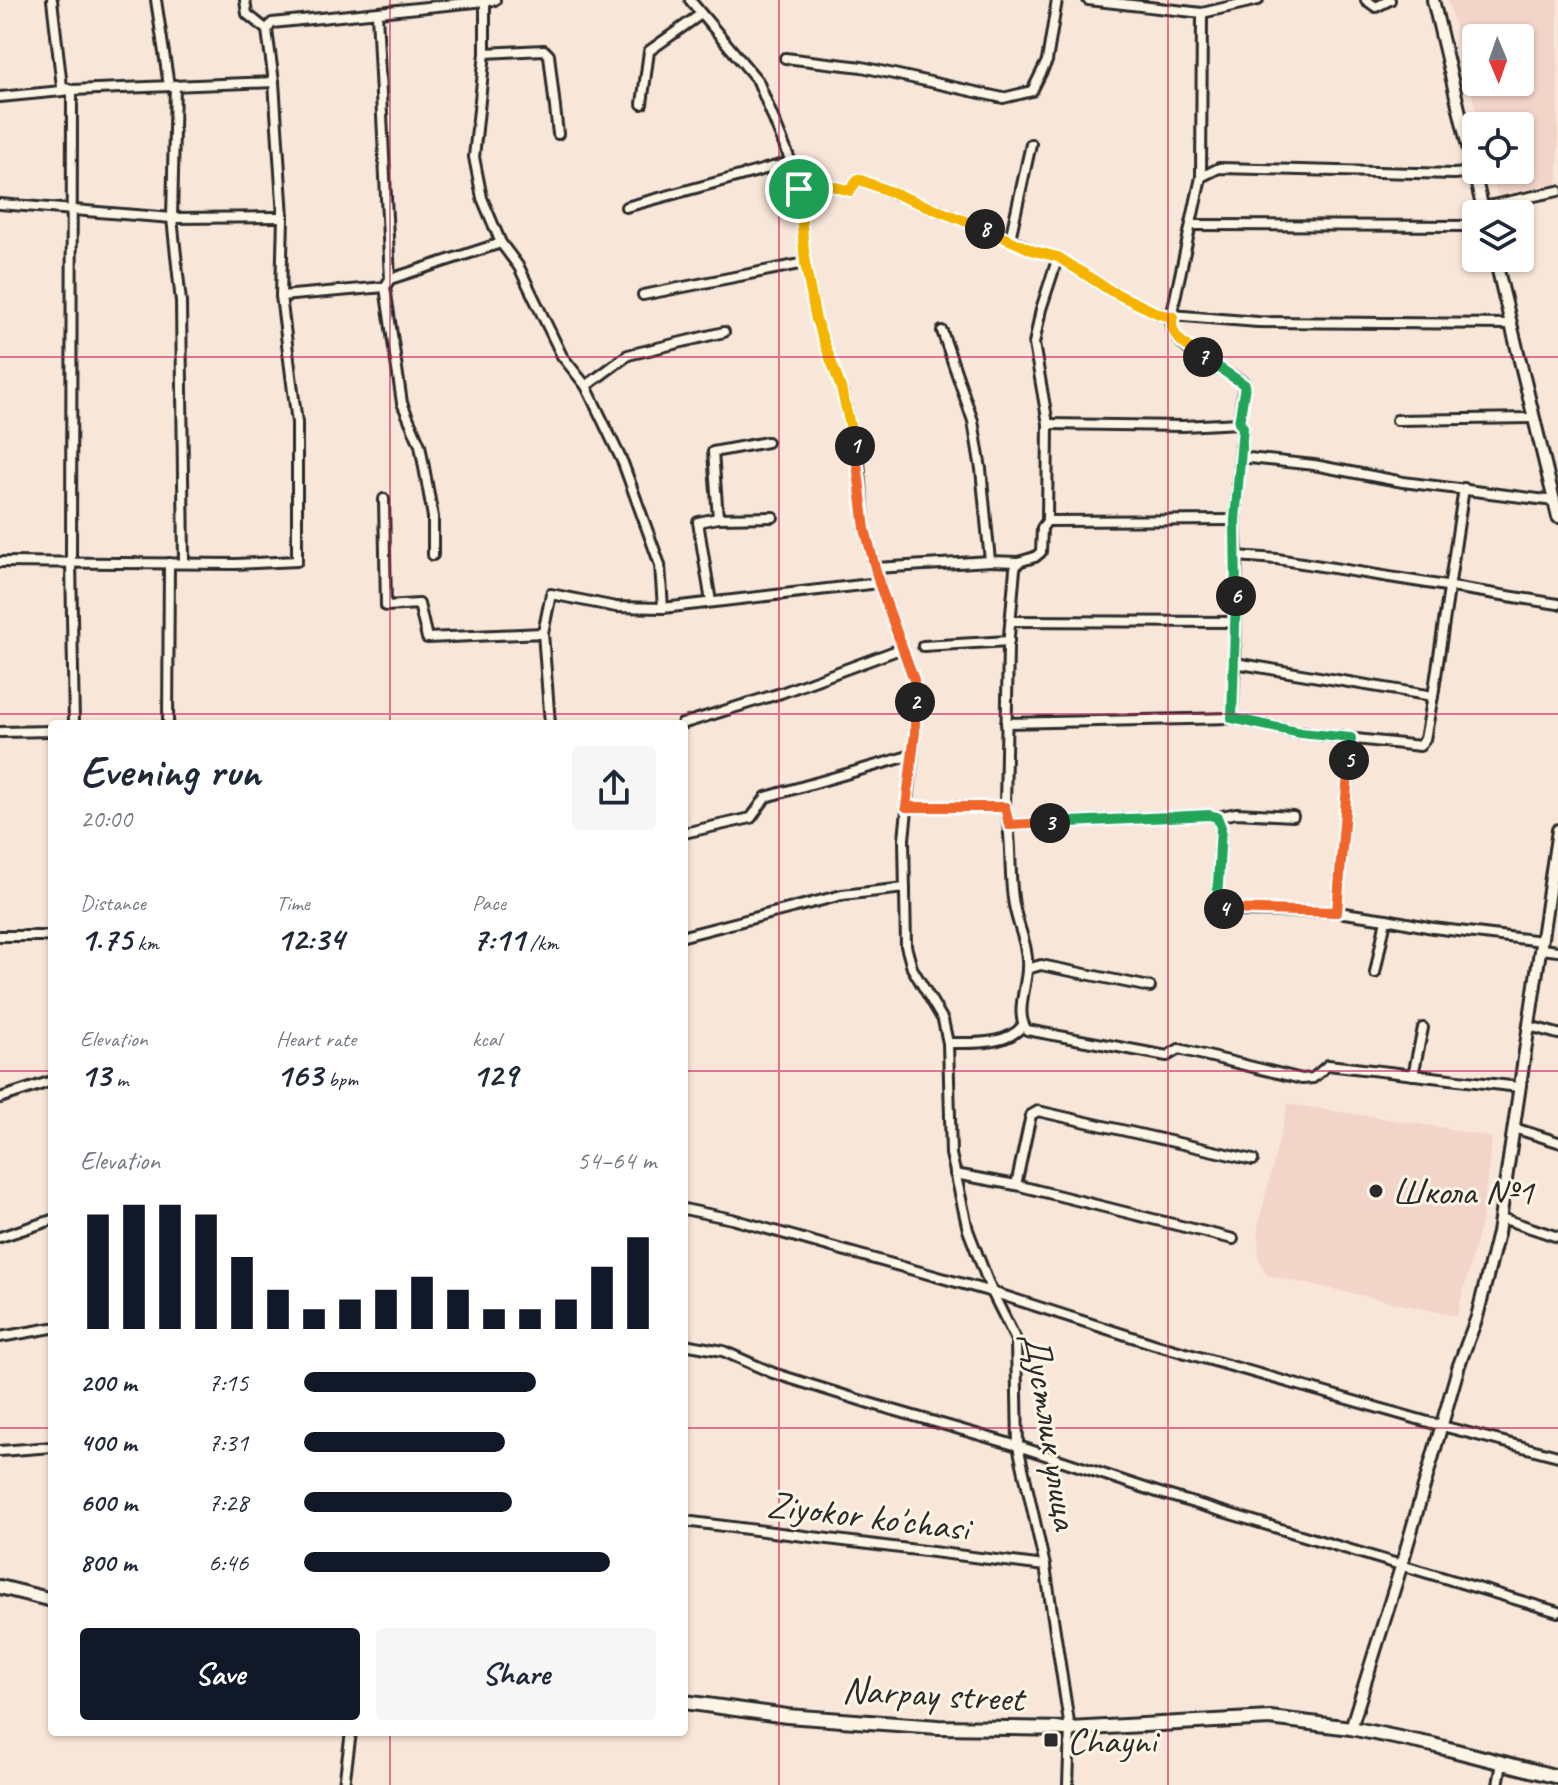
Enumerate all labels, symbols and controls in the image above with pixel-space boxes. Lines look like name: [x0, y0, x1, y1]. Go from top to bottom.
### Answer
north arrow: [1462, 24, 1534, 96]
map controls: [1462, 24, 1534, 272]
button: locate: [1462, 112, 1534, 184]
pin: [765, 155, 833, 223]
icon: arrive: [777, 167, 821, 211]
button: layers: [1462, 200, 1534, 272]
pin: 8: [965, 209, 1005, 249]
text: 8: [980, 215, 990, 243]
pin: 7: [1183, 337, 1223, 377]
text: 7: [1198, 343, 1208, 371]
pin: 1: [835, 426, 875, 466]
text: 1: [850, 432, 860, 460]
pin: 6: [1216, 576, 1256, 616]
text: 6: [1231, 582, 1241, 610]
pin: 2: [895, 682, 935, 722]
text: 2: [910, 688, 920, 716]
pin: 5: [1329, 740, 1369, 780]
text: Evening run: [80, 744, 260, 799]
button: share: [572, 746, 656, 830]
text: 5: [1344, 746, 1354, 774]
text: 20:00: [80, 802, 132, 835]
pin: 3: [1030, 803, 1070, 843]
text: 3: [1045, 809, 1055, 837]
text: Distance: [80, 889, 146, 917]
text: Time: [276, 889, 310, 917]
text: Pace: [472, 889, 506, 917]
pin: 4: [1204, 889, 1244, 929]
text: 4: [1219, 895, 1229, 923]
text: 1.75: [80, 917, 132, 960]
text: 12:34: [276, 917, 344, 960]
text: 7:11: [472, 917, 525, 960]
text: km: [132, 929, 159, 957]
text: /km: [525, 929, 559, 957]
text: Elevation: [80, 1025, 148, 1053]
text: Heart rate: [276, 1025, 356, 1053]
text: kcal: [472, 1025, 501, 1053]
text: 13: [80, 1053, 111, 1096]
text: 163: [276, 1053, 323, 1096]
text: 129: [472, 1053, 518, 1096]
text: m: [111, 1065, 128, 1093]
text: bpm: [323, 1065, 358, 1093]
text: Elevation: [80, 1144, 160, 1177]
text: 54–64 m: [577, 1144, 656, 1177]
place label: Школа №1: [1392, 1168, 1535, 1215]
marker: Школа №1: [1367, 1182, 1385, 1200]
street label: Дустлик улица: [1012, 1329, 1090, 1535]
text: 200 m: [80, 1366, 136, 1399]
text: 7:15: [208, 1366, 248, 1399]
text: 400 m: [80, 1426, 136, 1459]
text: 7:31: [208, 1426, 248, 1459]
street label: Ziyokor ko'chasi: [764, 1480, 975, 1552]
text: 600 m: [80, 1486, 137, 1519]
text: 7:28: [208, 1486, 248, 1519]
text: 800 m: [80, 1546, 136, 1579]
text: 6:46: [208, 1546, 248, 1579]
button: Save: [80, 1628, 360, 1720]
button: Share: [376, 1628, 656, 1720]
street label: Narpay street: [841, 1666, 1028, 1722]
place label: Chayni: [1067, 1717, 1160, 1764]
marker: Chayni: [1042, 1731, 1060, 1749]

